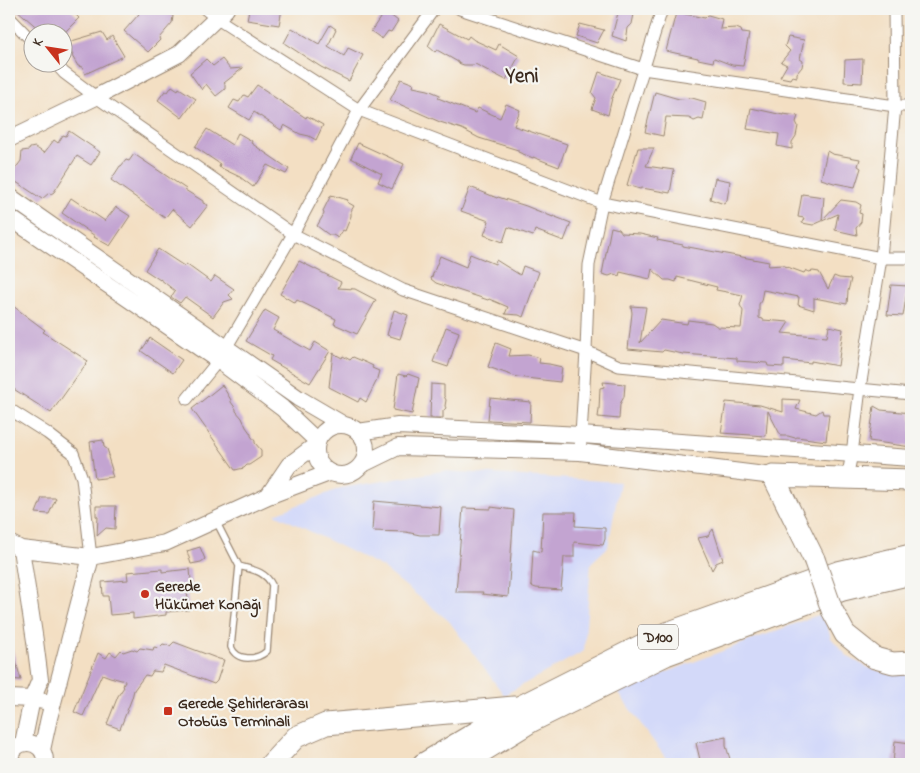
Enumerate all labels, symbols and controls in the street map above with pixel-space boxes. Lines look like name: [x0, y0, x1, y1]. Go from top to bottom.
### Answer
north arrow: [22, 22, 72, 72]
text: K: [27, 33, 49, 50]
district label: Yeni: [504, 62, 539, 92]
place label: Gerede Hükümet Konağı: [155, 575, 261, 618]
marker: Gerede Hükümet Konağı: [139, 588, 151, 600]
road number: D100: [638, 624, 678, 650]
place label: Gerede Şehirlerarası Otobüs Terminali: [178, 692, 309, 734]
marker: Gerede Şehirlerarası Otobüs Terminali: [162, 705, 174, 717]

